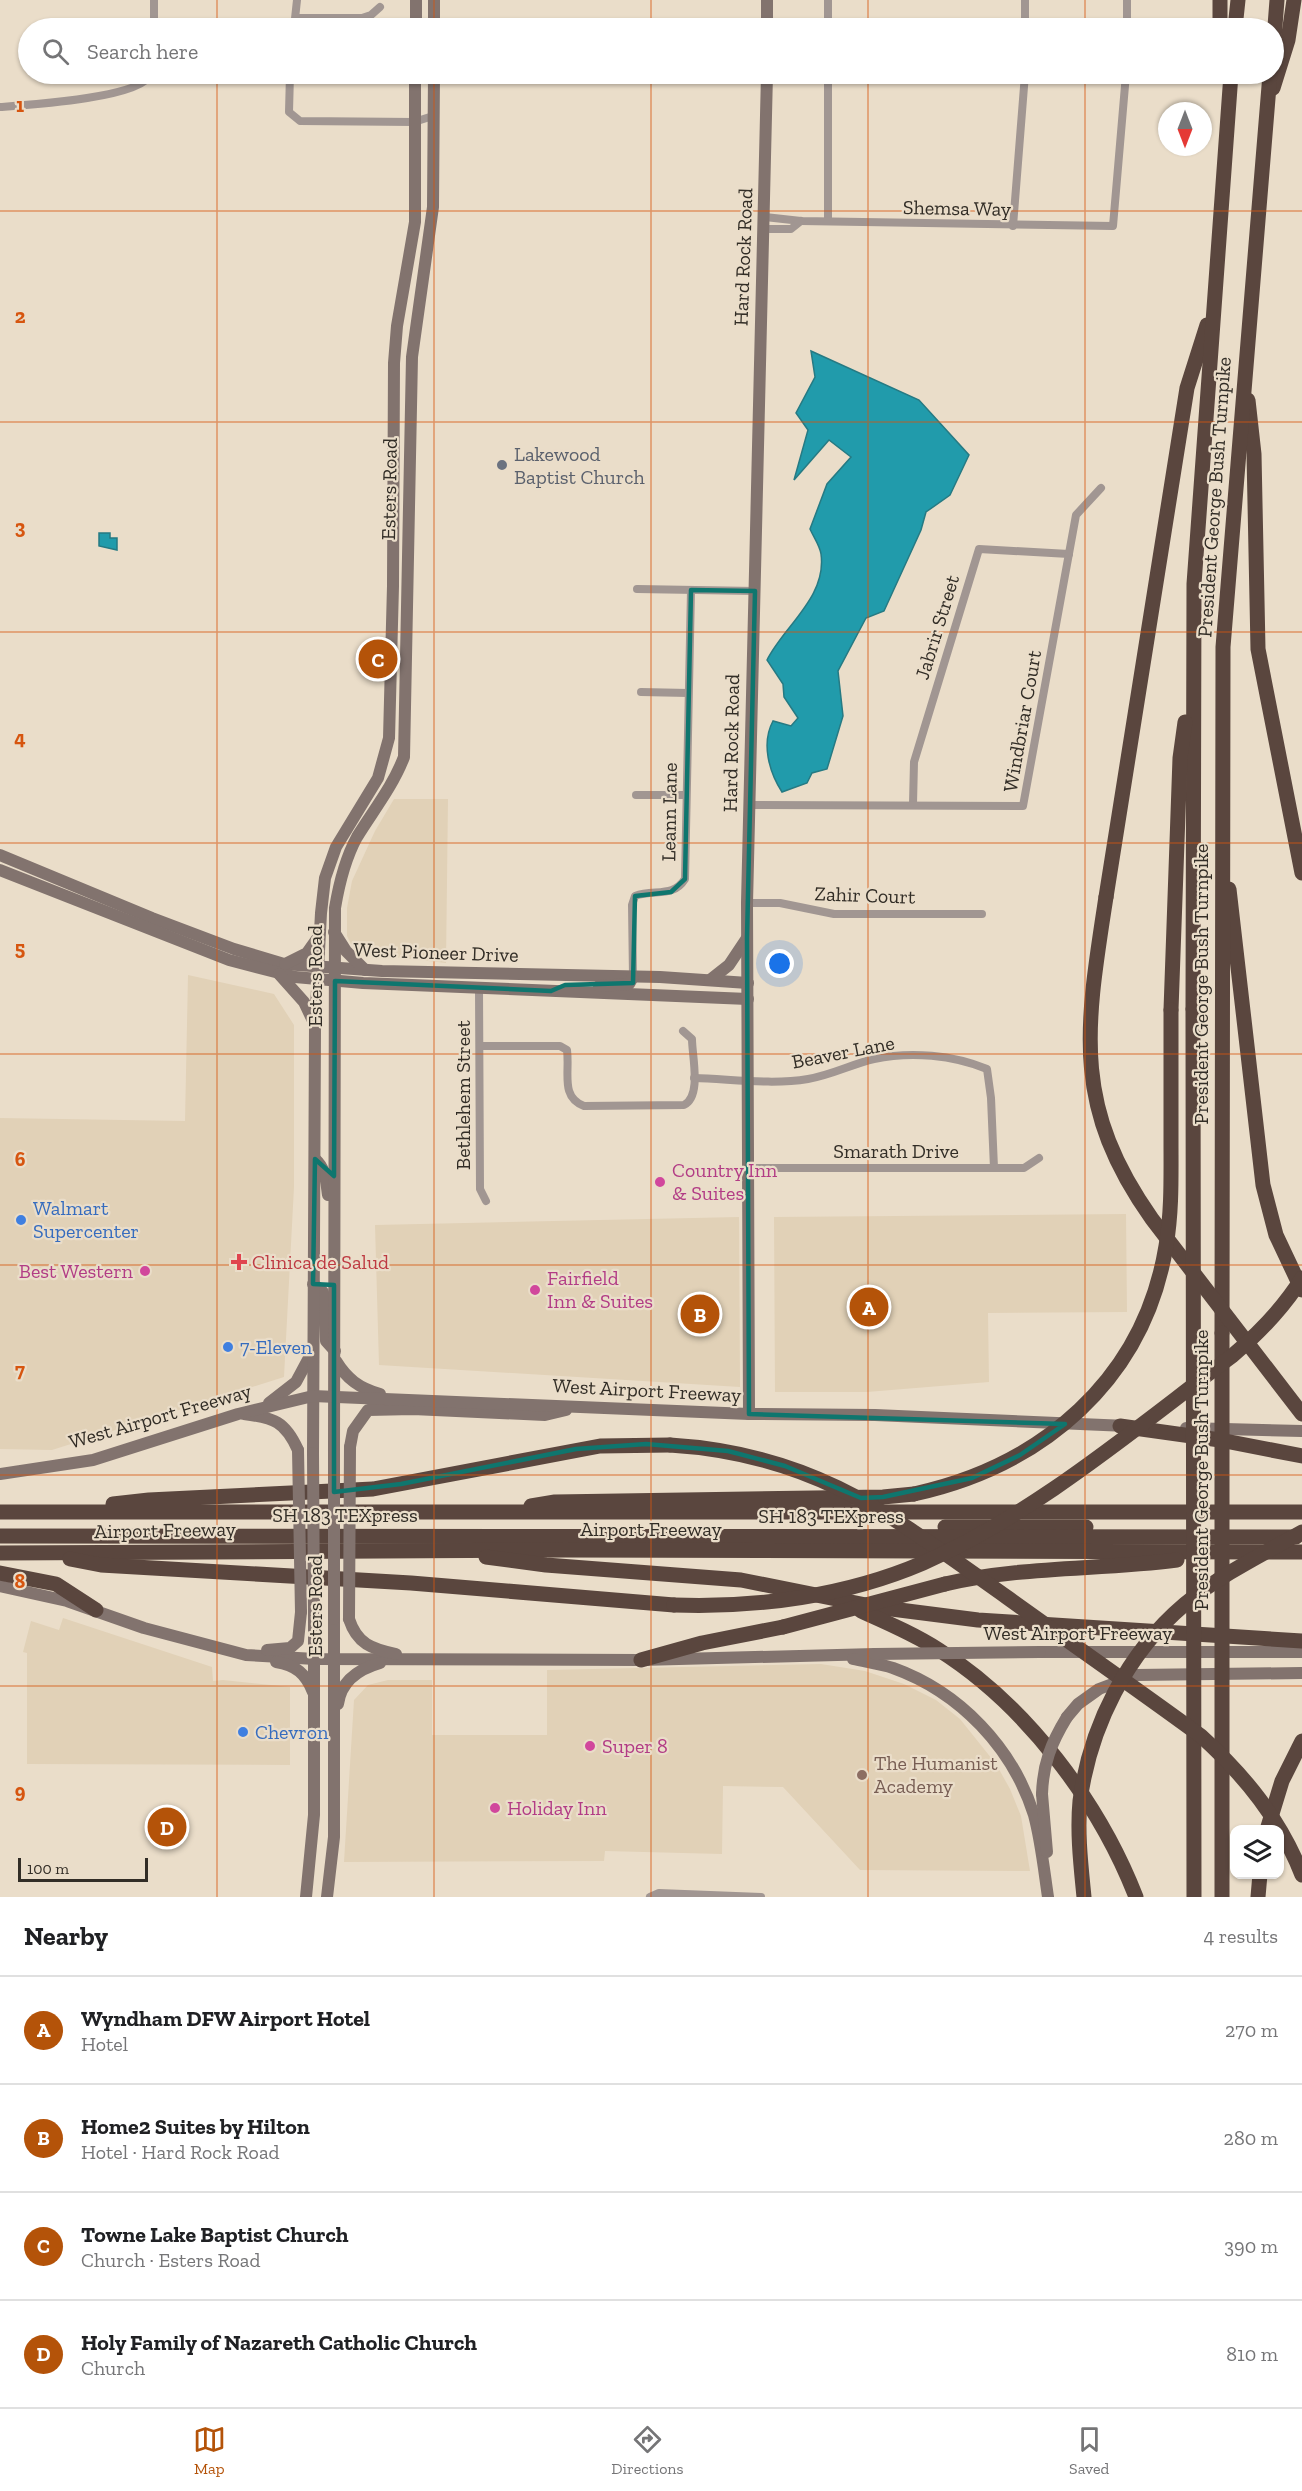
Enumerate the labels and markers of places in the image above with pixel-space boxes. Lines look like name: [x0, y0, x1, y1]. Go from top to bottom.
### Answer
place label: Lakewood Baptist Church: [514, 442, 645, 489]
marker: Lakewood Baptist Church: [495, 458, 509, 472]
pin: C: [358, 636, 398, 682]
place label: Country Inn & Suites: [672, 1158, 778, 1205]
marker: Country Inn & Suites: [653, 1175, 667, 1189]
place label: Walmart Supercenter: [33, 1196, 139, 1243]
marker: Walmart Supercenter: [14, 1213, 28, 1227]
place label: Clinica de Salud: [252, 1250, 389, 1274]
marker: Clinica de Salud: [230, 1253, 248, 1271]
place label: Best Western: [19, 1259, 134, 1283]
marker: Best Western: [138, 1264, 152, 1278]
place label: Fairfield Inn & Suites: [547, 1266, 653, 1313]
marker: Fairfield Inn & Suites: [528, 1283, 542, 1297]
pin: A: [850, 1284, 888, 1330]
pin: B: [680, 1292, 720, 1336]
place label: 7-Eleven: [240, 1335, 313, 1359]
marker: 7-Eleven: [221, 1340, 235, 1354]
place label: Chevron: [255, 1720, 329, 1744]
marker: Chevron: [236, 1725, 250, 1739]
place label: Super 8: [602, 1734, 668, 1758]
marker: Super 8: [583, 1739, 597, 1753]
place label: The Humanist Academy: [874, 1751, 998, 1798]
marker: The Humanist Academy: [855, 1768, 869, 1782]
place label: Holiday Inn: [507, 1796, 607, 1820]
marker: Holiday Inn: [488, 1801, 502, 1815]
pin: D: [148, 1804, 186, 1850]

